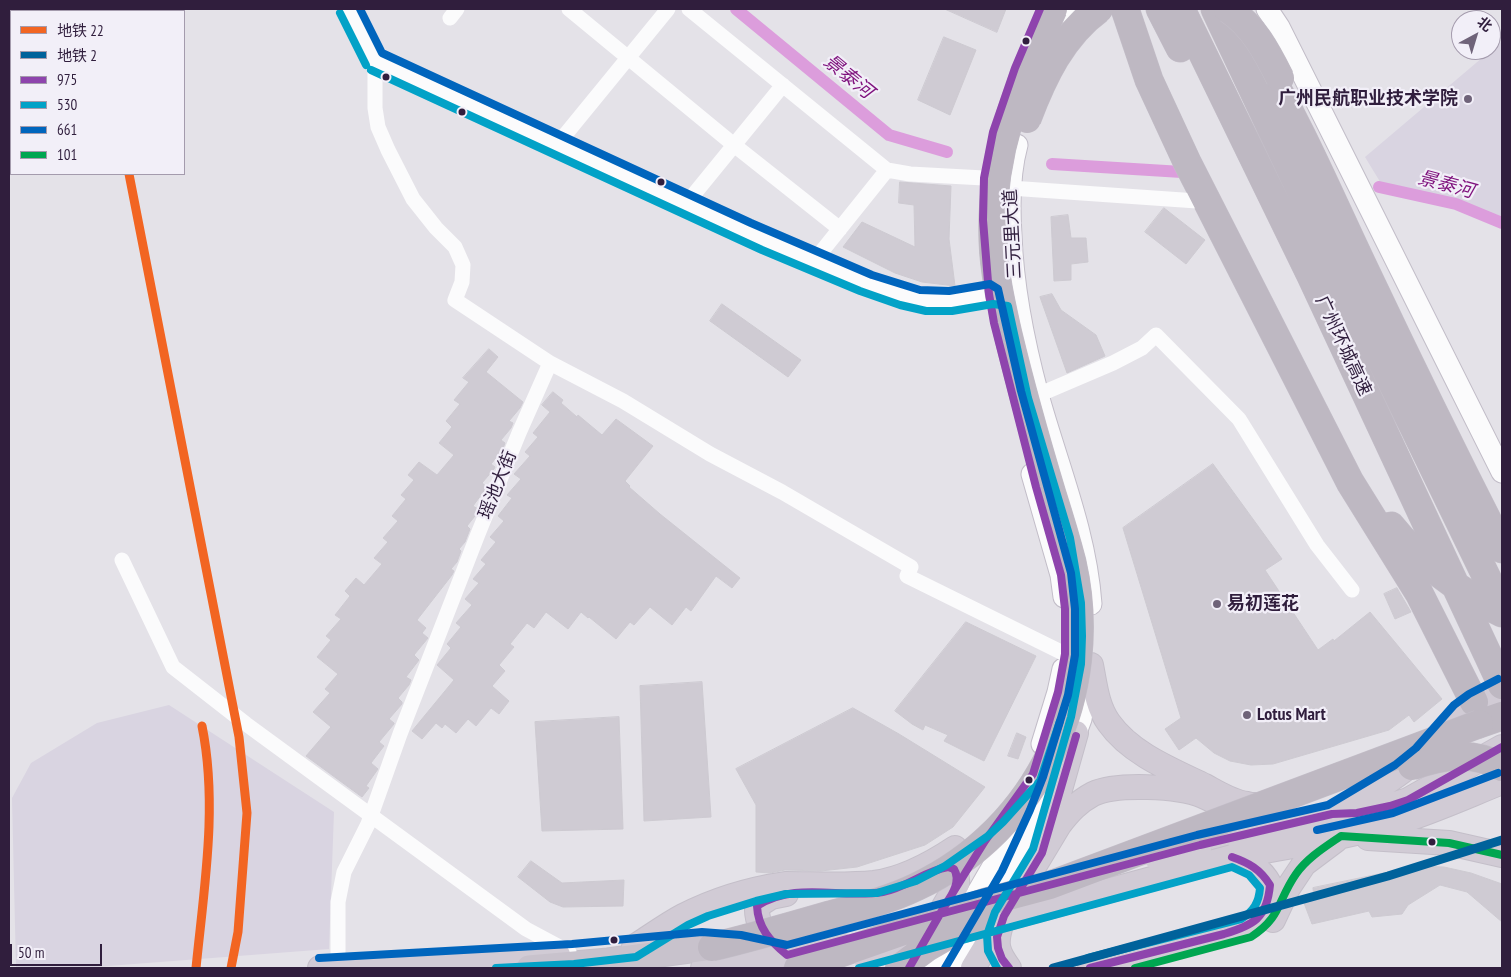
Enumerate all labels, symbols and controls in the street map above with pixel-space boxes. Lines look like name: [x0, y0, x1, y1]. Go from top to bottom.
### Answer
legend: [10, 10, 185, 175]
north arrow: [1451, 10, 1501, 60]
text: 北: [1474, 13, 1496, 36]
text: 地铁 22: [57, 21, 104, 40]
unlabelled marker: [1021, 36, 1031, 46]
text: 地铁 2: [57, 46, 97, 65]
water label: 景泰河: [819, 50, 877, 104]
text: 975: [57, 70, 77, 89]
unlabelled marker: [381, 72, 391, 82]
place label: 广州民航职业技术学院: [1278, 88, 1458, 110]
marker: 广州民航职业技术学院: [1462, 93, 1474, 105]
text: 530: [57, 95, 77, 114]
unlabelled marker: [457, 107, 467, 117]
text: 661: [57, 120, 77, 139]
text: 101: [57, 145, 77, 164]
water label: 景泰河: [1416, 167, 1476, 203]
unlabelled marker: [656, 177, 666, 187]
street label: 三元里大道: [1000, 188, 1026, 280]
street label: 广州环城高速: [1310, 292, 1376, 400]
street label: 瑶池大街: [475, 448, 521, 522]
place label: 易初莲花: [1227, 593, 1299, 615]
marker: 易初莲花: [1211, 598, 1223, 610]
place label: Lotus Mart: [1257, 704, 1326, 726]
marker: Lotus Mart: [1241, 709, 1253, 721]
unlabelled marker: [1024, 775, 1034, 785]
unlabelled marker: [1427, 837, 1437, 847]
scale bar: [12, 934, 105, 966]
unlabelled marker: [609, 935, 619, 945]
text: 50 m: [18, 943, 44, 962]

